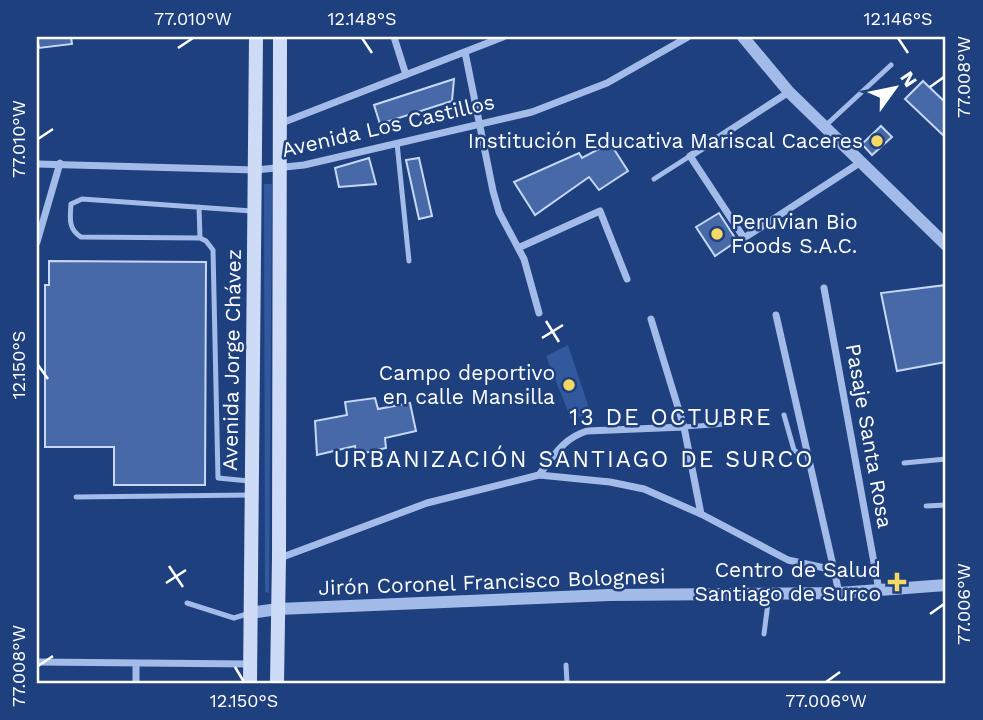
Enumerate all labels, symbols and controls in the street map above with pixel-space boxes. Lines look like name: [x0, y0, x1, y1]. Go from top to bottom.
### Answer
text: 77.010°W: [154, 8, 232, 29]
text: 12.148°S: [327, 8, 397, 29]
text: 12.146°S: [864, 8, 932, 29]
text: 77.008°W: [953, 36, 974, 118]
north arrow: [860, 52, 930, 122]
text: N: [895, 67, 922, 91]
street label: Avenida Los Castillos: [279, 89, 497, 162]
text: 77.010°W: [8, 100, 29, 178]
place label: Institución Educativa Mariscal Caceres: [468, 128, 863, 153]
marker: Institución Educativa Mariscal Caceres: [869, 133, 885, 149]
place label: Peruvian Bio Foods S.A.C.: [731, 209, 858, 258]
marker: Peruvian Bio Foods S.A.C.: [709, 226, 725, 242]
street label: Avenida Jorge Chávez: [217, 249, 246, 471]
text: 12.150°S: [8, 331, 29, 399]
street label: Pasaje Santa Rosa: [841, 342, 898, 530]
place label: Campo deportivo en calle Mansilla: [379, 360, 555, 409]
marker: Campo deportivo en calle Mansilla: [561, 377, 577, 393]
district label: 13 DE OCTUBRE: [569, 404, 773, 431]
district label: URBANIZACIÓN SANTIAGO DE SURCO: [334, 445, 814, 473]
place label: Centro de Salud Santiago de Surco: [694, 557, 881, 606]
street label: Jirón Coronel Francisco Bolognesi: [318, 563, 666, 600]
text: 77.006°W: [953, 563, 974, 645]
marker: Centro de Salud Santiago de Surco: [887, 572, 907, 592]
text: 77.008°W: [8, 625, 29, 707]
text: 12.150°S: [210, 690, 278, 711]
text: 77.006°W: [785, 690, 867, 711]

